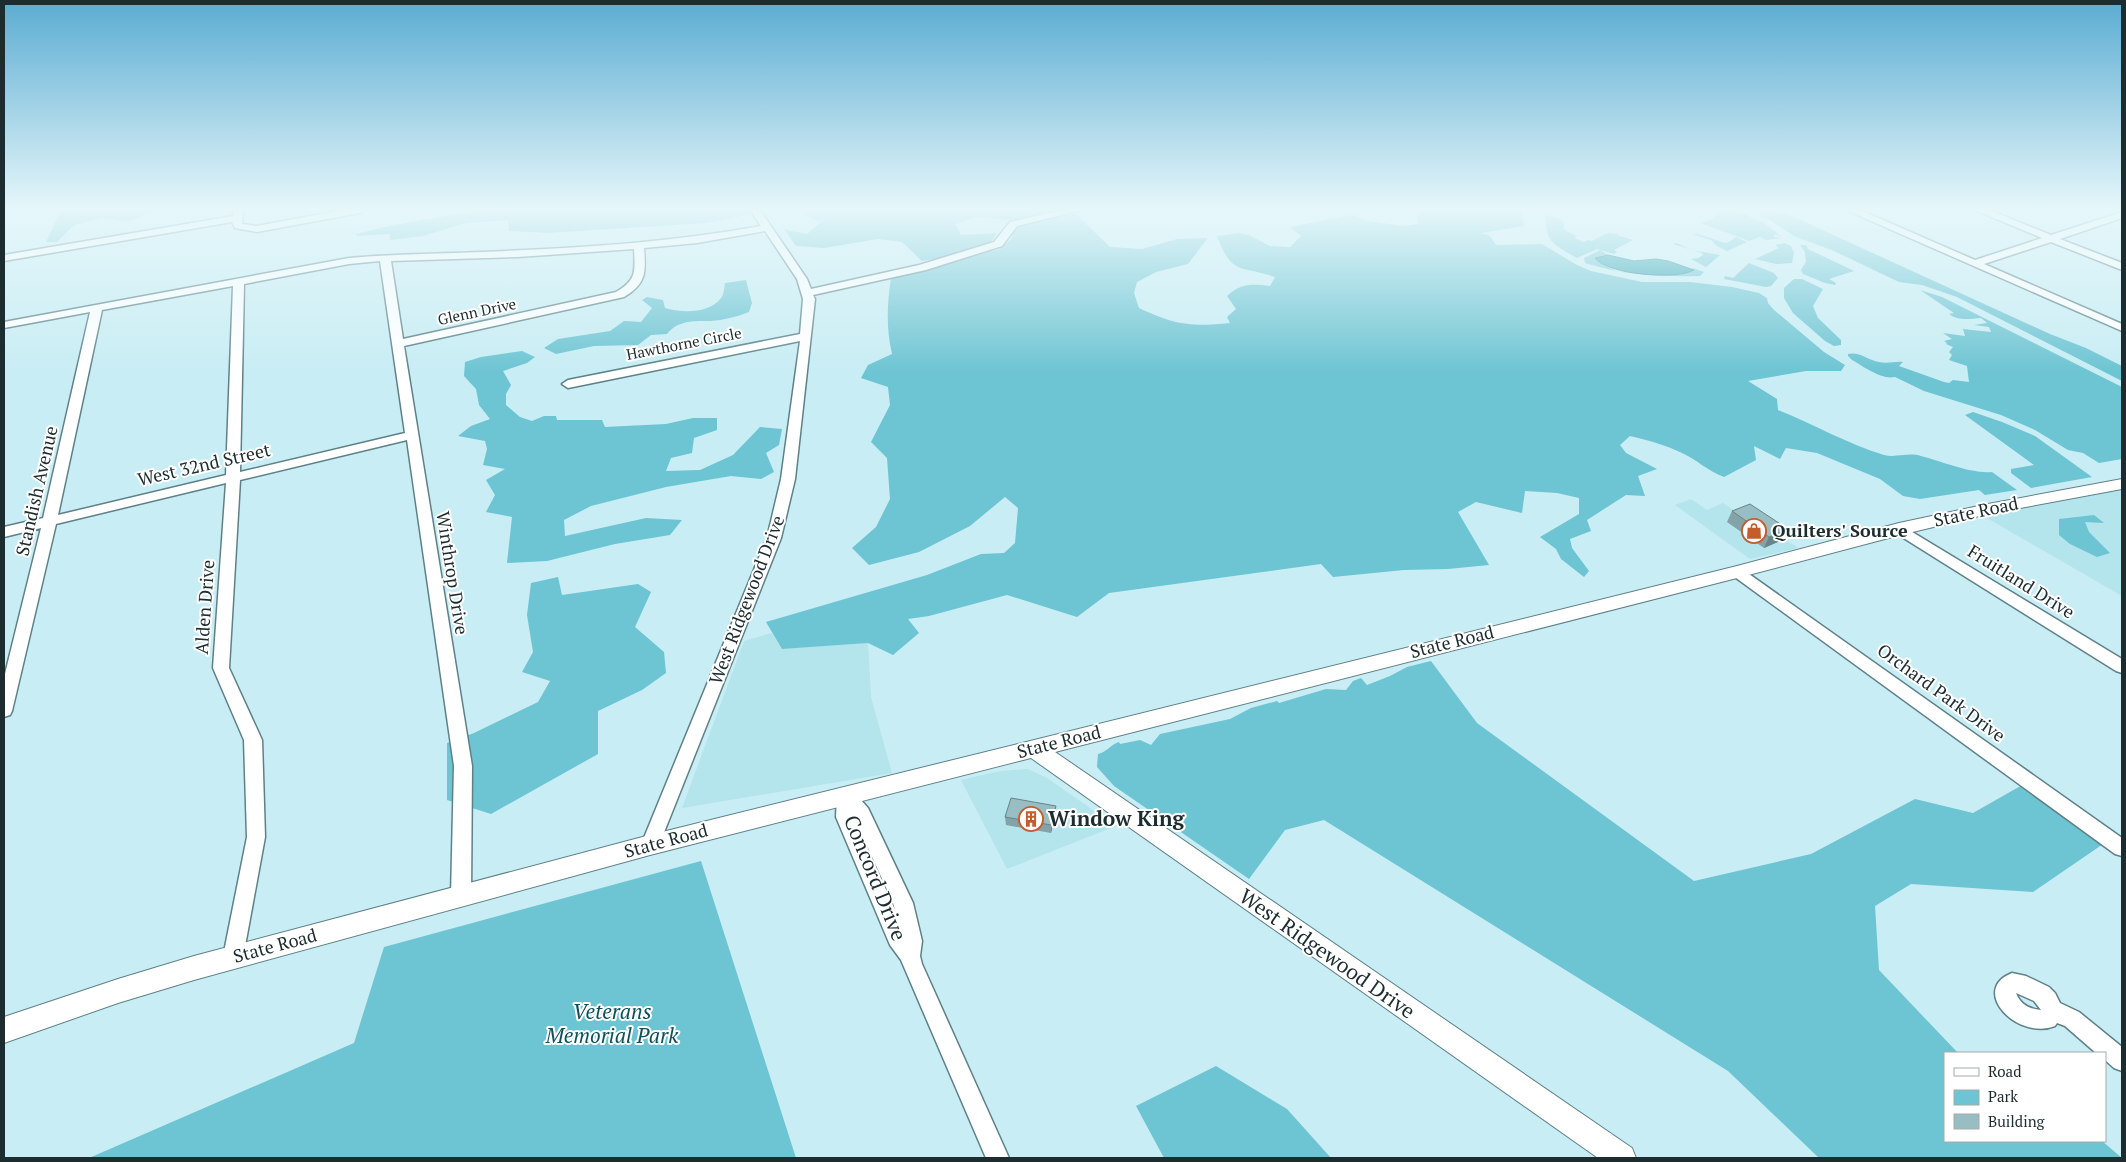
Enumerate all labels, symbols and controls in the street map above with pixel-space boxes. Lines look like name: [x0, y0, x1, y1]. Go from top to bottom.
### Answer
street label: Glenn Drive: [436, 293, 518, 329]
street label: Hawthorne Circle: [624, 322, 743, 364]
street label: Standish Avenue: [9, 423, 63, 558]
street label: West 32nd Street: [135, 437, 273, 491]
street label: State Road: [1931, 490, 2020, 532]
street label: Winthrop Drive: [431, 509, 475, 636]
street label: West Ridgewood Drive: [703, 512, 789, 688]
shop icon: Quilters' Source: [1741, 518, 1767, 544]
place label: Quilters' Source: [1772, 518, 1908, 542]
street label: Fruitland Drive: [1964, 539, 2079, 624]
street label: Alden Drive: [189, 559, 219, 655]
street label: State Road: [1407, 619, 1496, 663]
street label: Orchard Park Drive: [1873, 638, 2010, 747]
street label: State Road: [1014, 719, 1103, 763]
place label: Window King: [1048, 804, 1186, 832]
building icon: Window King: [1018, 806, 1044, 832]
street label: Concord Drive: [838, 811, 914, 945]
street label: State Road: [621, 817, 710, 863]
street label: West Ridgewood Drive: [1234, 882, 1421, 1025]
street label: State Road: [230, 922, 319, 968]
park label: Veterans Memorial Park: [545, 997, 679, 1049]
legend: [1944, 1052, 2106, 1142]
text: Road: [1988, 1061, 2021, 1081]
text: Park: [1988, 1086, 2018, 1106]
text: Building: [1988, 1111, 2046, 1131]

